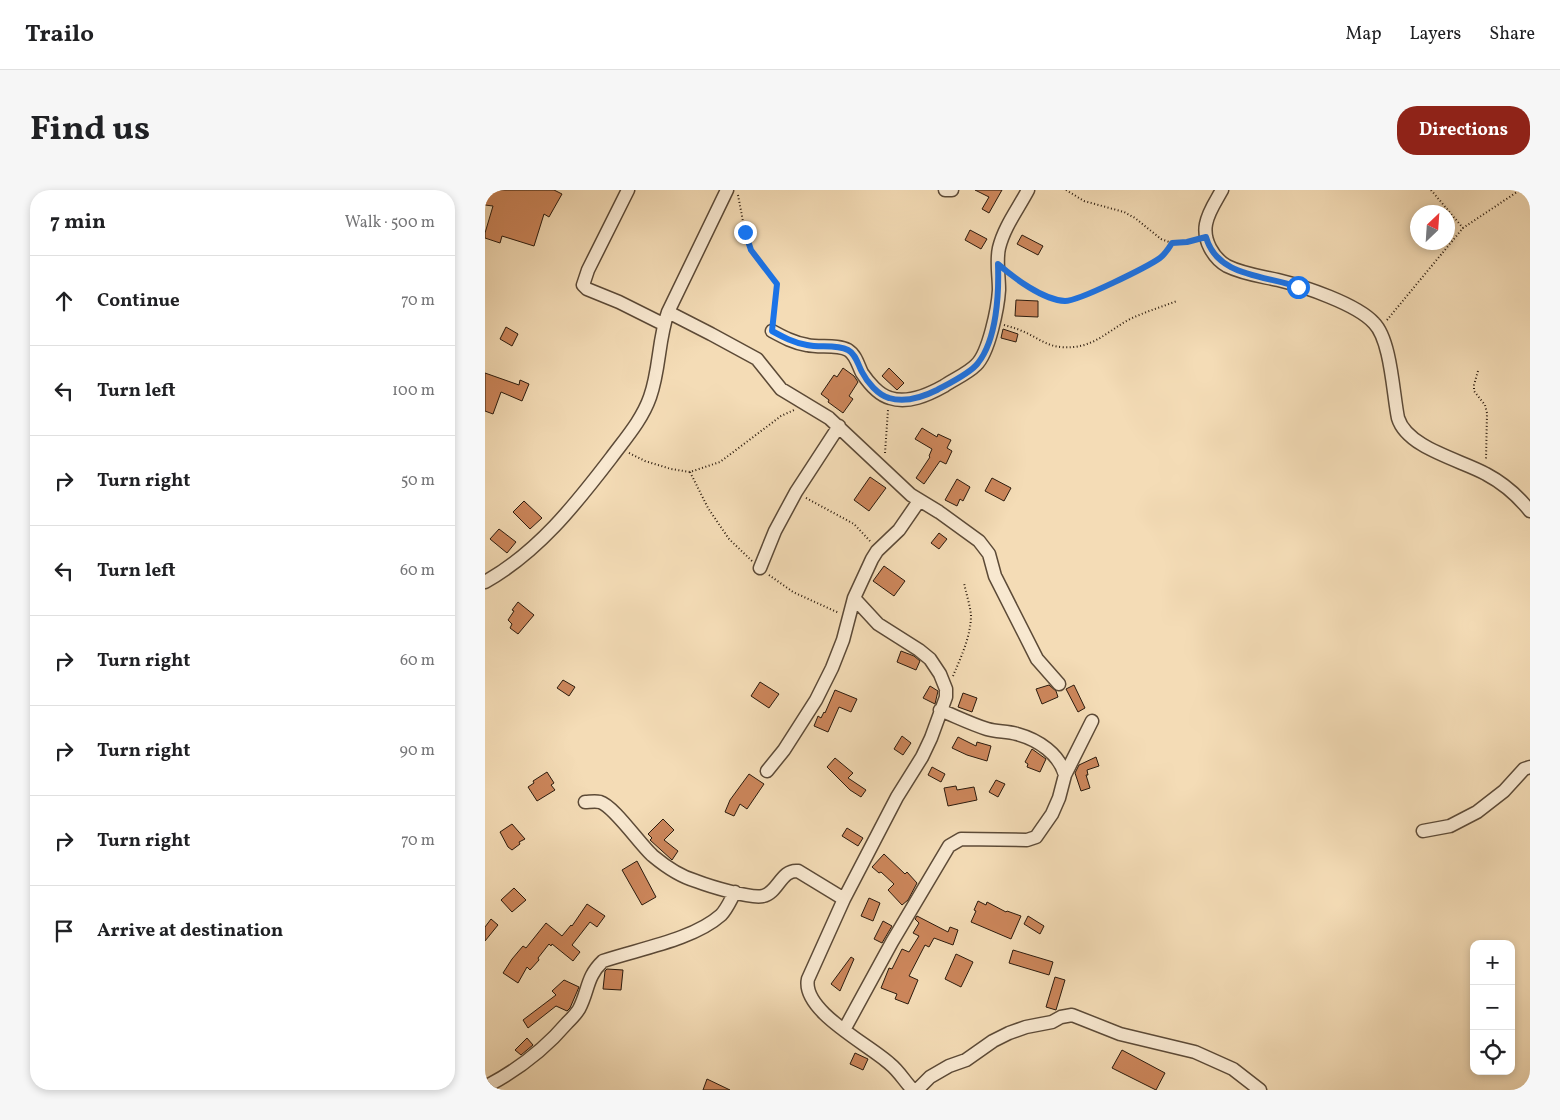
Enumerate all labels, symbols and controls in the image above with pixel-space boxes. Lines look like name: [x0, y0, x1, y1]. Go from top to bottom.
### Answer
text: Trailo: [25, 18, 94, 52]
text: Map: [1345, 22, 1381, 47]
text: Layers: [1409, 22, 1461, 47]
text: Share: [1489, 22, 1535, 47]
text: Find us: [30, 106, 150, 154]
button: Directions: [1397, 106, 1530, 155]
north arrow: [1410, 205, 1455, 250]
text: 7 min: [50, 208, 106, 237]
text: Walk · 500 m: [345, 212, 435, 234]
route end: [734, 221, 757, 244]
route start: [1287, 276, 1310, 299]
icon: ahead: [50, 287, 78, 315]
text: Continue: [97, 288, 180, 314]
text: 70 m: [401, 290, 435, 312]
icon: left: [50, 377, 78, 405]
text: Turn left: [97, 378, 176, 404]
text: 100 m: [392, 380, 435, 402]
icon: right: [50, 467, 78, 495]
text: Turn right: [97, 468, 190, 494]
text: 50 m: [401, 470, 435, 492]
icon: left: [50, 557, 78, 585]
text: Turn left: [97, 558, 176, 584]
text: 60 m: [400, 560, 435, 582]
icon: right: [50, 647, 78, 675]
text: Turn right: [97, 648, 190, 674]
text: 60 m: [400, 650, 435, 672]
icon: right: [50, 737, 78, 765]
text: Turn right: [97, 738, 190, 764]
text: 90 m: [399, 740, 435, 762]
icon: right: [50, 827, 78, 855]
text: Turn right: [97, 828, 190, 854]
text: 70 m: [401, 830, 435, 852]
icon: arrive: [50, 917, 78, 945]
text: Arrive at destination: [97, 918, 283, 944]
map controls: [1470, 940, 1515, 1075]
button: +: [1470, 940, 1515, 985]
button: −: [1470, 985, 1515, 1030]
button: locate: [1470, 1030, 1515, 1075]

